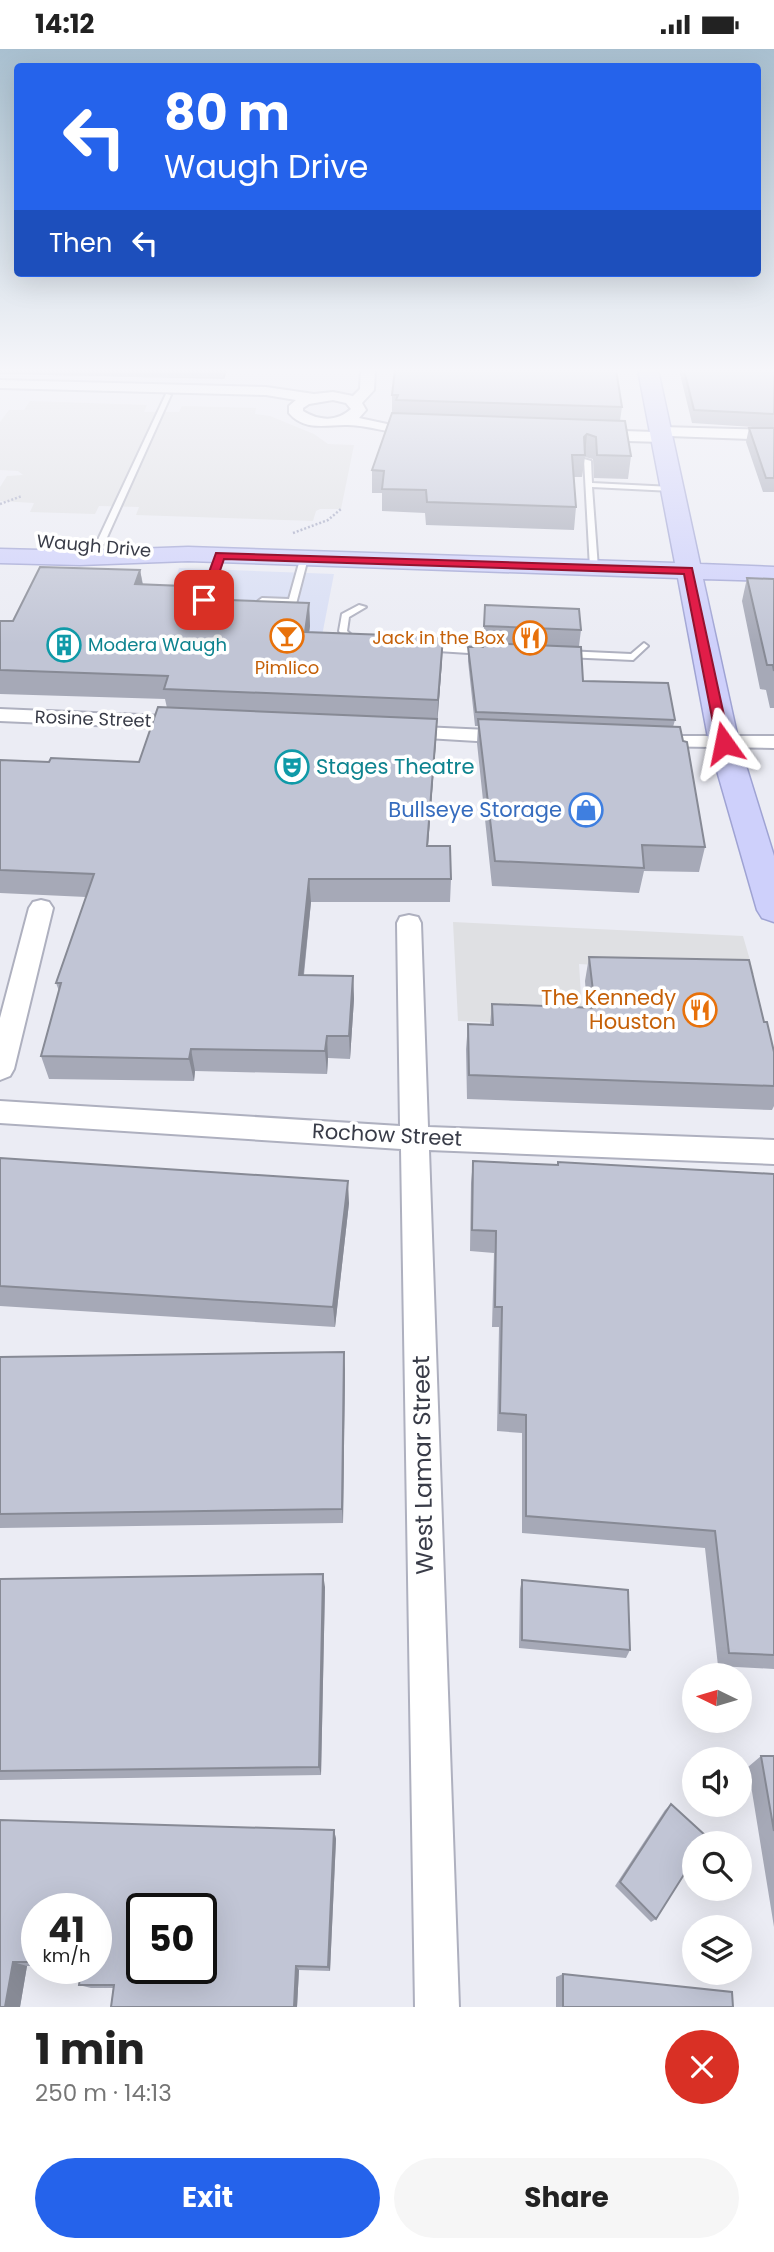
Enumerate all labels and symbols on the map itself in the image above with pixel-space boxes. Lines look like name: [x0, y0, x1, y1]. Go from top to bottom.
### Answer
street label: Waugh Drive: [36, 528, 152, 563]
pin: [174, 570, 234, 630]
bar icon: Pimlico: [268, 617, 306, 655]
restaurant icon: Jack in the Box: [511, 619, 549, 657]
place label: Jack in the Box: [372, 625, 505, 650]
building icon: Modera Waugh: [45, 626, 83, 664]
place label: Modera Waugh: [88, 632, 227, 657]
place label: Pimlico: [255, 655, 319, 680]
street label: Rosine Street: [34, 704, 152, 733]
position arrow: [687, 706, 761, 780]
theatre icon: Stages Theatre: [273, 748, 311, 786]
place label: Stages Theatre: [316, 752, 474, 781]
shop icon: Bullseye Storage: [567, 791, 605, 829]
place label: Bullseye Storage: [388, 795, 562, 824]
place label: The Kennedy Houston: [541, 983, 676, 1036]
restaurant icon: The Kennedy Houston: [681, 991, 719, 1029]
street label: Rochow Street: [311, 1116, 463, 1153]
street label: West Lamar Street: [404, 1355, 441, 1575]
north arrow: [682, 1663, 752, 1733]
speed limit sign: 50: [126, 1893, 217, 1984]

